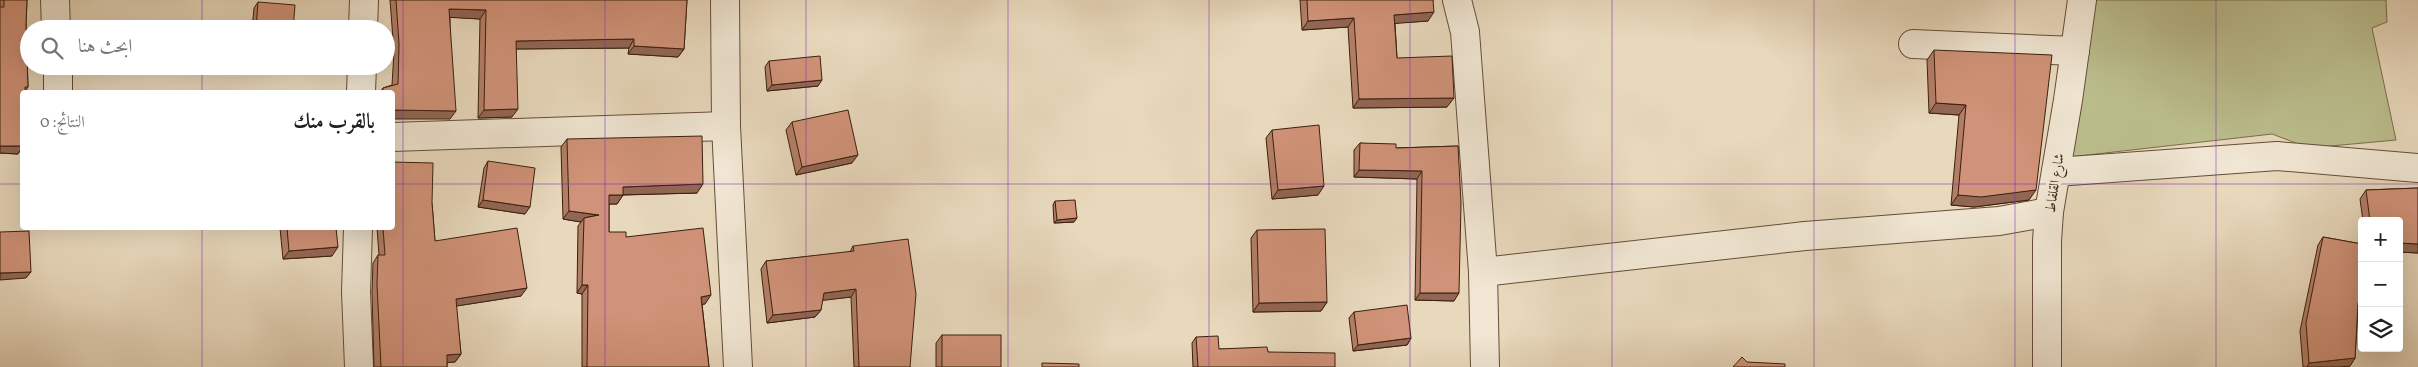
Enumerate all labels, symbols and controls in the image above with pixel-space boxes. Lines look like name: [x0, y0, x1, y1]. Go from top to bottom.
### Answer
search box: [20, 20, 395, 75]
icon: search: [38, 34, 66, 62]
text: ابحث هنا: [78, 34, 132, 60]
text: بالقرب منك: [293, 108, 375, 137]
text: النتائج: 0: [40, 112, 85, 134]
street label: شارع القلفاط: [2041, 152, 2071, 215]
map controls: [2358, 217, 2403, 352]
button: +: [2358, 217, 2403, 262]
button: −: [2358, 262, 2403, 307]
button: layers: [2358, 307, 2403, 352]

